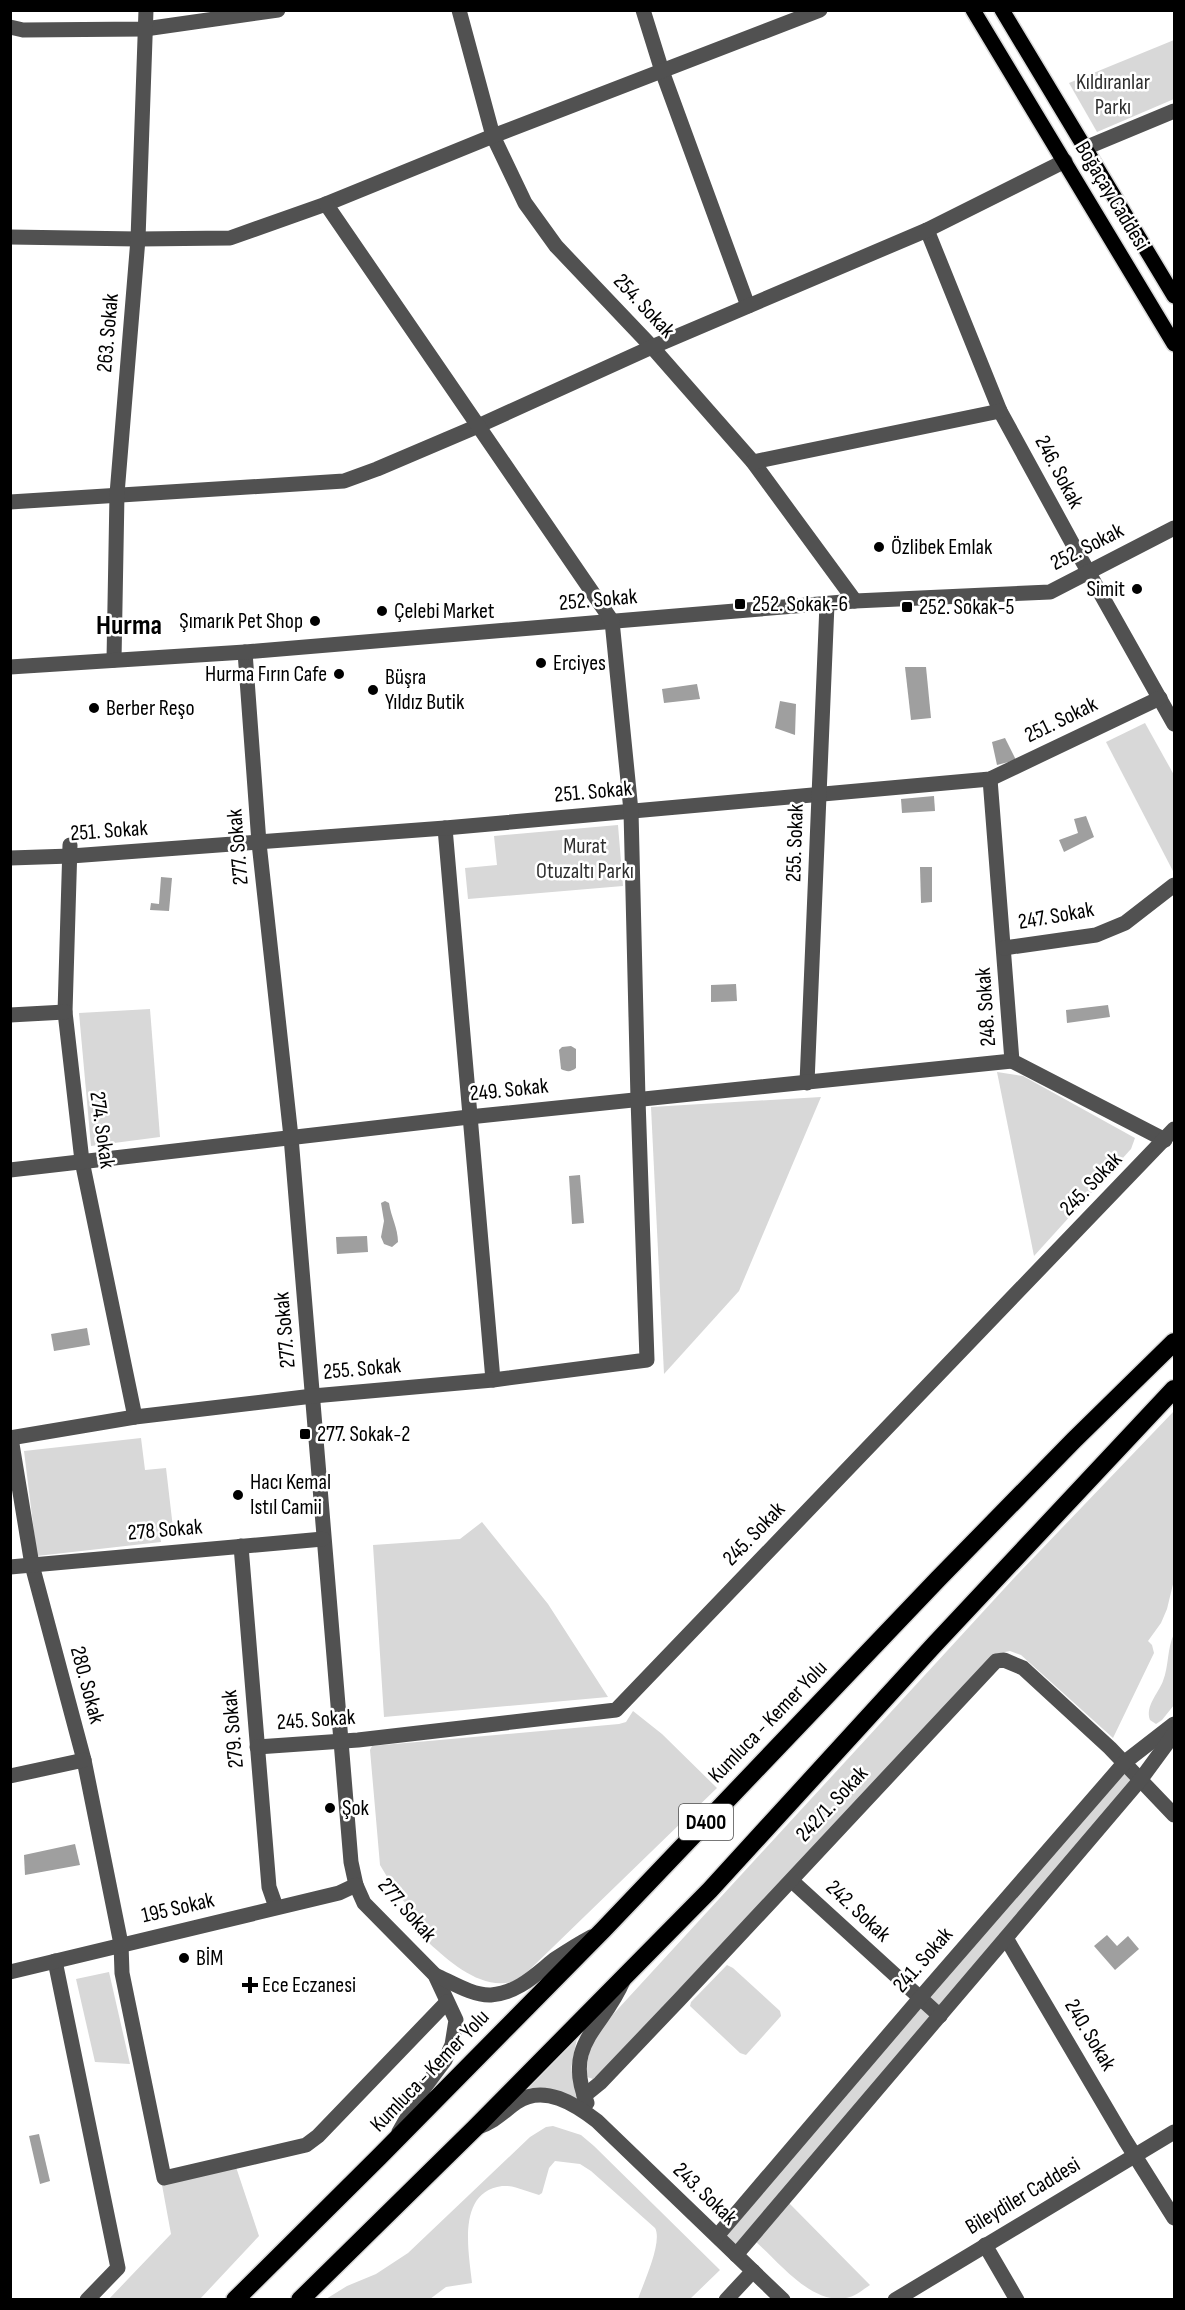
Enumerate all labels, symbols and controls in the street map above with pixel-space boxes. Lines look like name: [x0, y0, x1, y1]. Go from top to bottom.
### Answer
park label: Kıldıranlar Parkı: [1076, 69, 1150, 121]
street label: Boğaçay Caddesi: [1069, 137, 1155, 255]
street label: 254. Sokak: [607, 268, 681, 344]
street label: 263. Sokak: [91, 292, 125, 374]
street label: 246. Sokak: [1029, 431, 1090, 514]
street label: 252. Sokak: [1046, 517, 1129, 577]
place label: Özlibek Emlak: [891, 534, 993, 561]
marker: Özlibek Emlak: [872, 540, 886, 554]
place label: Simit: [1087, 576, 1125, 603]
marker: Simit: [1130, 582, 1144, 596]
street label: 252. Sokak: [558, 583, 639, 617]
place label: 252. Sokak-6: [752, 591, 848, 618]
place label: 252. Sokak-5: [919, 594, 1014, 621]
marker: 252. Sokak-6: [733, 597, 747, 611]
place label: Çelebi Market: [394, 598, 495, 625]
marker: 252. Sokak-5: [900, 600, 914, 614]
marker: Çelebi Market: [375, 604, 389, 618]
place label: Şımarık Pet Shop: [179, 608, 303, 635]
district label: Hurma: [96, 609, 162, 642]
marker: Şımarık Pet Shop: [308, 614, 322, 628]
place label: Erciyes: [553, 650, 606, 677]
marker: Erciyes: [534, 656, 548, 670]
place label: Hurma Fırın Cafe: [205, 661, 327, 688]
place label: Büşra Yıldız Butik: [385, 664, 465, 716]
marker: Hurma Fırın Cafe: [332, 667, 346, 681]
marker: Büşra Yıldız Butik: [366, 683, 380, 697]
street label: 251. Sokak: [1020, 691, 1102, 749]
place label: Berber Reşo: [106, 695, 195, 722]
marker: Berber Reşo: [87, 701, 101, 715]
street label: 251. Sokak: [553, 775, 633, 809]
street label: 255. Sokak: [780, 803, 810, 883]
street label: 277. Sokak: [221, 807, 255, 886]
street label: 251. Sokak: [69, 815, 149, 847]
park label: Murat Otuzaltı Parkı: [536, 833, 634, 885]
street label: 247. Sokak: [1016, 896, 1096, 936]
street label: 248. Sokak: [970, 966, 1002, 1047]
street label: 249. Sokak: [468, 1072, 550, 1108]
street label: 274. Sokak: [83, 1090, 121, 1171]
street label: 245. Sokak: [1054, 1146, 1128, 1222]
street label: 277. Sokak: [268, 1290, 302, 1369]
street label: 255. Sokak: [322, 1352, 403, 1386]
place label: 277. Sokak-2: [317, 1421, 410, 1448]
marker: 277. Sokak-2: [298, 1427, 312, 1441]
place label: Hacı Kemal Istıl Camii: [250, 1469, 331, 1521]
marker: Hacı Kemal Istıl Camii: [231, 1488, 245, 1502]
street label: 245. Sokak: [717, 1496, 791, 1572]
street label: 278 Sokak: [127, 1513, 204, 1547]
street label: 280. Sokak: [64, 1643, 110, 1727]
street label: Kumluca - Kemer Yolu: [703, 1655, 833, 1789]
street label: 279. Sokak: [216, 1688, 250, 1769]
street label: 245. Sokak: [276, 1704, 357, 1736]
street label: 242/1. Sokak: [790, 1760, 874, 1848]
place label: Şok: [342, 1795, 370, 1822]
marker: Şok: [323, 1801, 337, 1815]
road number: D400: [679, 1804, 733, 1840]
street label: 277. Sokak: [372, 1872, 443, 1948]
street label: 242. Sokak: [820, 1874, 896, 1948]
street label: 195 Sokak: [139, 1886, 217, 1929]
street label: 241. Sokak: [887, 1921, 959, 1998]
place label: BİM: [196, 1945, 223, 1972]
marker: BİM: [177, 1951, 191, 1965]
place label: Ece Eczanesi: [262, 1972, 356, 1999]
marker: Ece Eczanesi: [243, 1978, 257, 1992]
street label: 240. Sokak: [1058, 1994, 1122, 2076]
street label: Kumluca - Kemer Yolu: [365, 2004, 495, 2138]
street label: Bileydiler Caddesi: [961, 2151, 1085, 2241]
street label: 243. Sokak: [667, 2157, 743, 2232]

